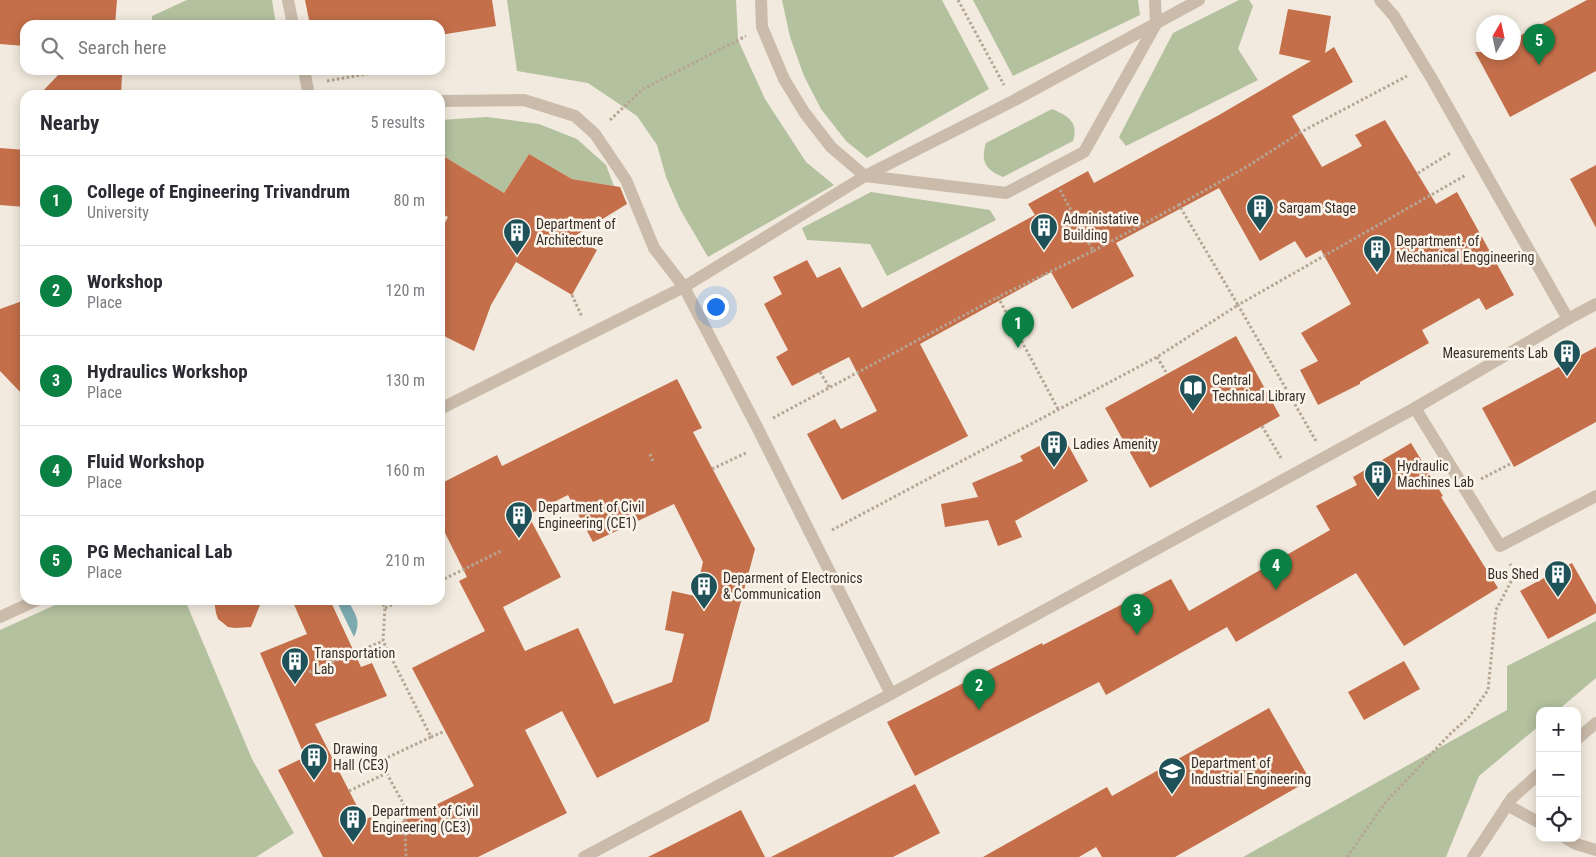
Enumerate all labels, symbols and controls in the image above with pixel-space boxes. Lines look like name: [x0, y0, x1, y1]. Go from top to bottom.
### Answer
north arrow: [1476, 15, 1521, 60]
search box: [20, 20, 445, 75]
pin: 5: [1523, 24, 1555, 65]
icon: search: [38, 34, 66, 62]
text: Search here: [78, 36, 166, 59]
text: Nearby: [40, 111, 99, 135]
text: 5 results: [370, 113, 425, 132]
text: College of Engineering Trivandrum: [87, 180, 350, 203]
text: 1: [52, 191, 60, 210]
text: 80 m: [393, 191, 425, 210]
building icon: Sargam Stage: [1245, 193, 1275, 232]
place label: Sargam Stage: [1279, 200, 1356, 216]
text: University: [87, 203, 149, 222]
place label: Administative Building: [1063, 211, 1139, 243]
building icon: Administative Building: [1029, 212, 1059, 251]
place label: Department of Architecture: [536, 216, 616, 248]
building icon: Department of Architecture: [502, 217, 532, 256]
place label: Department. of Mechanical Enggineering: [1396, 233, 1535, 265]
building icon: Department. of Mechanical Enggineering: [1362, 234, 1392, 273]
text: Workshop: [87, 270, 163, 293]
text: 2: [52, 281, 60, 300]
text: 120 m: [386, 281, 425, 300]
text: Place: [87, 293, 122, 312]
your location: [703, 294, 729, 320]
pin: 1: [1002, 307, 1034, 348]
building icon: Measurements Lab: [1552, 338, 1582, 377]
place label: Measurements Lab: [1442, 345, 1548, 361]
text: Hydraulics Workshop: [87, 360, 248, 383]
text: 3: [52, 371, 60, 390]
text: 130 m: [386, 371, 425, 390]
place label: Central Technical Library: [1212, 372, 1306, 404]
library icon: Central Technical Library: [1178, 373, 1208, 412]
text: Place: [87, 383, 122, 402]
building icon: Ladies Amenity: [1039, 429, 1069, 468]
place label: Ladies Amenity: [1073, 436, 1158, 452]
text: Fluid Workshop: [87, 450, 204, 473]
place label: Hydraulic Machines Lab: [1397, 458, 1474, 490]
building icon: Hydraulic Machines Lab: [1363, 459, 1393, 498]
text: 4: [52, 461, 60, 480]
text: 160 m: [386, 461, 425, 480]
text: Place: [87, 473, 122, 492]
place label: Department of Civil Engineering (CE1): [538, 499, 644, 532]
building icon: Department of Civil Engineering (CE1): [504, 500, 534, 539]
text: PG Mechanical Lab: [87, 540, 232, 563]
pin: 4: [1260, 549, 1292, 590]
text: 5: [52, 551, 60, 570]
text: 210 m: [386, 551, 425, 570]
building icon: Bus Shed: [1543, 559, 1573, 598]
text: Place: [87, 563, 122, 582]
place label: Bus Shed: [1487, 566, 1539, 582]
place label: Deparment of Electronics & Communication: [723, 570, 863, 602]
building icon: Deparment of Electronics & Communication: [689, 571, 719, 610]
pin: 3: [1121, 594, 1153, 635]
place label: Transportation Lab: [314, 645, 395, 677]
building icon: Transportation Lab: [280, 646, 310, 685]
pin: 2: [963, 669, 995, 710]
map controls: [1536, 707, 1581, 842]
button: +: [1536, 707, 1581, 752]
place label: Drawing Hall (CE3): [333, 741, 389, 774]
building icon: Drawing Hall (CE3): [299, 742, 329, 781]
button: −: [1536, 752, 1581, 797]
place label: Department of Industrial Engineering: [1191, 755, 1311, 787]
school or university icon: Department of Industrial Engineering: [1157, 756, 1187, 795]
button: locate: [1536, 797, 1581, 842]
place label: Department of Civil Engineering (CE3): [372, 803, 478, 836]
building icon: Department of Civil Engineering (CE3): [338, 804, 368, 843]

